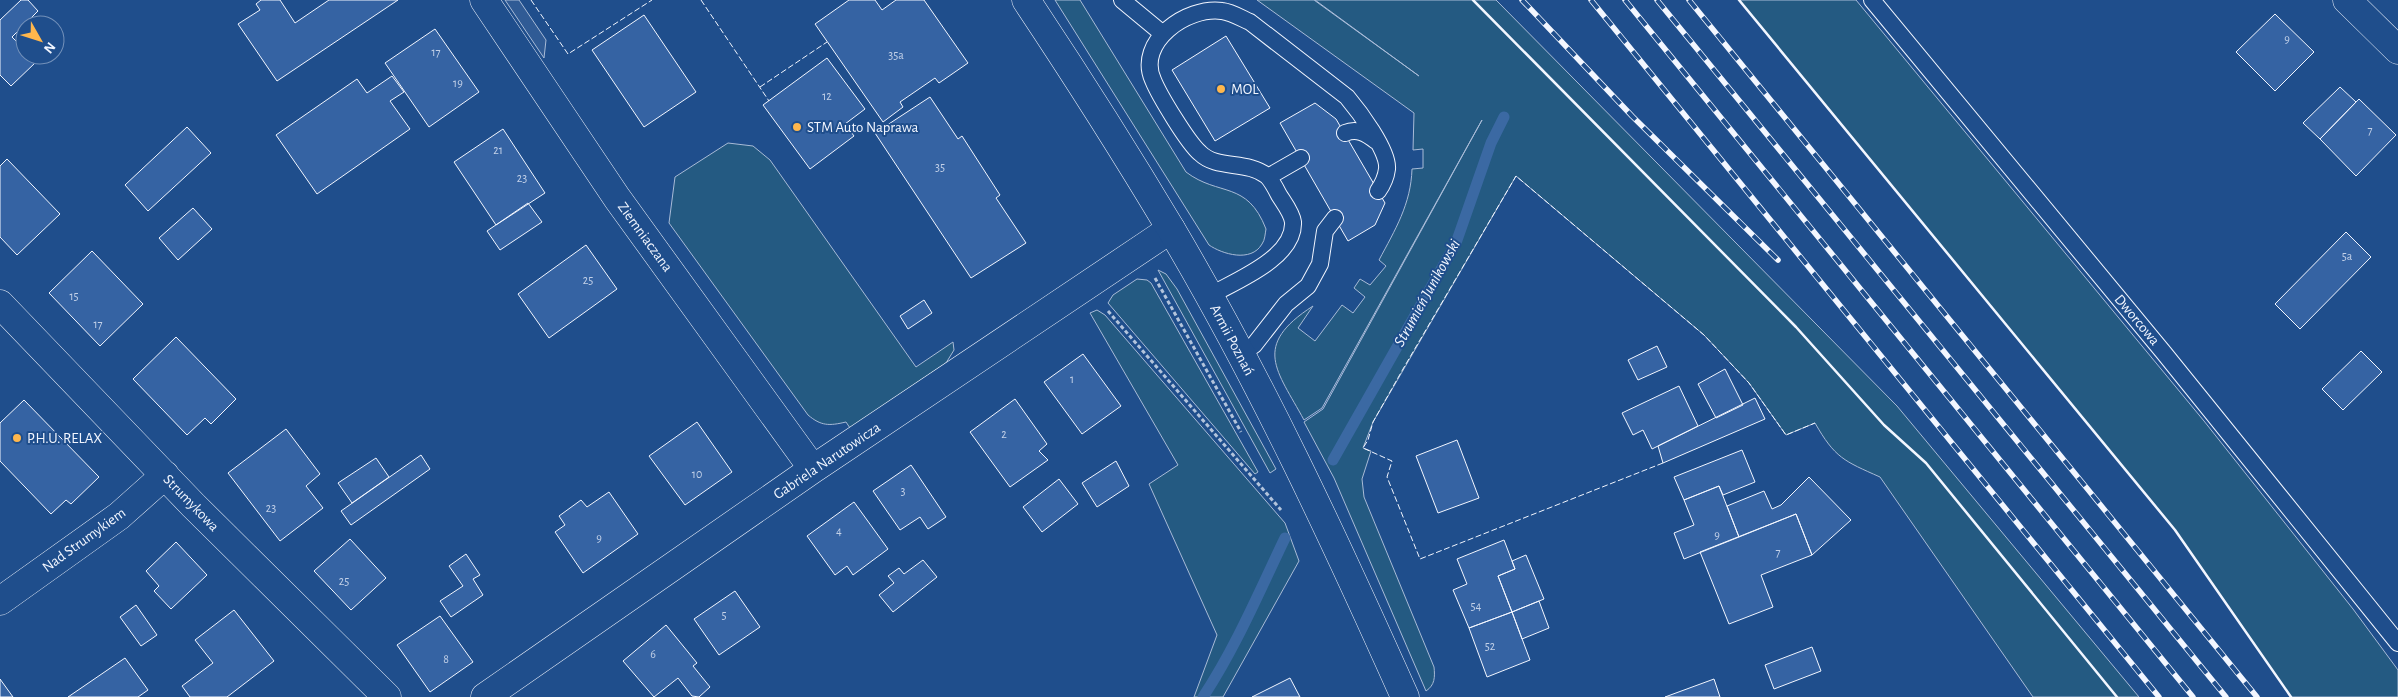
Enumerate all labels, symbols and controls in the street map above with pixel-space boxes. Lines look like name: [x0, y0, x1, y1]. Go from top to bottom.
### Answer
north arrow: [15, 15, 65, 65]
house number: 9: [2284, 33, 2290, 45]
text: N: [41, 39, 58, 56]
house number: 17: [431, 46, 441, 58]
house number: 35a: [888, 49, 904, 61]
house number: 19: [453, 77, 463, 89]
place label: MOL: [1231, 82, 1259, 97]
marker: MOL: [1215, 83, 1227, 95]
house number: 12: [822, 90, 832, 102]
place label: STM Auto Naprawa: [807, 120, 919, 135]
marker: STM Auto Naprawa: [791, 121, 803, 133]
house number: 7: [2367, 124, 2373, 136]
house number: 21: [493, 144, 503, 156]
house number: 35: [935, 161, 945, 173]
house number: 23: [517, 172, 527, 184]
street label: Ziemniaczana: [615, 199, 675, 275]
water label: Strumień Junikowski: [1391, 236, 1463, 349]
house number: 5a: [2342, 250, 2353, 262]
house number: 25: [583, 274, 593, 286]
house number: 15: [69, 290, 79, 302]
street label: Dworcowa: [2112, 292, 2163, 348]
street label: Armii Poznań: [1207, 302, 1257, 378]
house number: 17: [93, 318, 103, 330]
house number: 1: [1070, 373, 1074, 385]
street label: Gabriela Narutowicza: [771, 420, 883, 502]
house number: 2: [1001, 428, 1007, 440]
place label: P.H.U. RELAX: [27, 431, 102, 446]
marker: P.H.U. RELAX: [11, 432, 23, 444]
house number: 10: [692, 468, 702, 480]
street label: Strumykowa: [160, 472, 222, 534]
house number: 3: [901, 485, 906, 497]
house number: 23: [266, 502, 276, 514]
street label: Nad Strumykiem: [40, 505, 128, 575]
house number: 4: [836, 525, 842, 537]
house number: 9: [1714, 529, 1720, 541]
house number: 9: [596, 532, 602, 544]
house number: 7: [1775, 546, 1781, 558]
house number: 25: [339, 575, 349, 587]
house number: 54: [1471, 600, 1482, 612]
house number: 5: [721, 609, 727, 621]
house number: 52: [1485, 640, 1496, 652]
house number: 6: [650, 648, 656, 660]
house number: 8: [443, 653, 449, 665]

